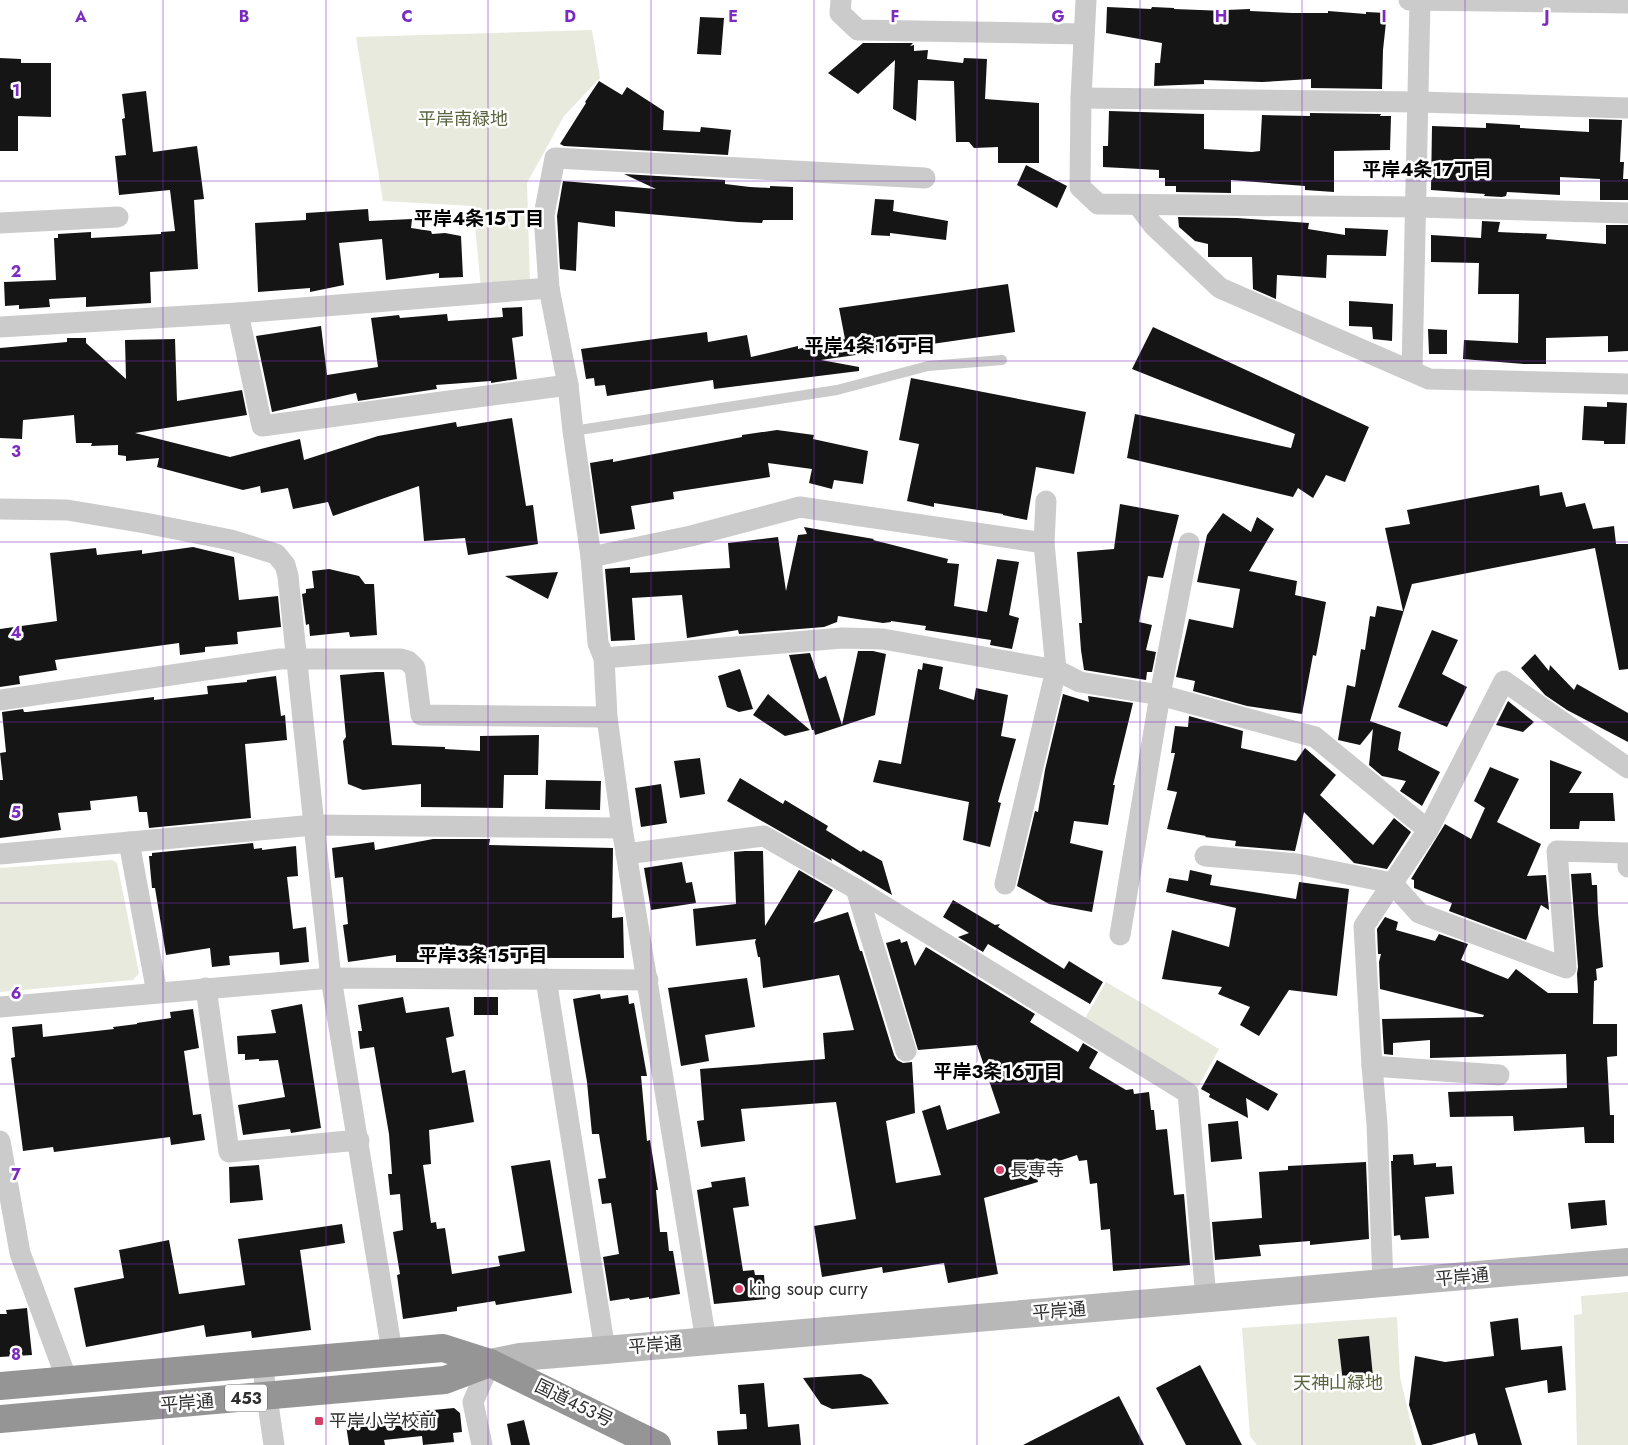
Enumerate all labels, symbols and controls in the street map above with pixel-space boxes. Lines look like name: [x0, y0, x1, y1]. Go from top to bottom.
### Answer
text: A: [74, 5, 87, 28]
text: B: [239, 5, 249, 28]
text: C: [401, 5, 413, 28]
text: D: [564, 5, 576, 28]
text: E: [728, 5, 738, 28]
text: F: [891, 5, 899, 28]
text: G: [1051, 5, 1065, 28]
text: H: [1215, 5, 1227, 28]
text: I: [1381, 5, 1387, 28]
text: J: [1541, 5, 1550, 28]
text: 1: [12, 79, 20, 102]
park label: 平岸南緑地: [418, 106, 508, 132]
district label: 平岸4条17丁目: [1362, 156, 1492, 183]
district label: 平岸4条15丁目: [414, 205, 544, 232]
text: 2: [11, 260, 21, 283]
district label: 平岸4条16丁目: [805, 332, 935, 359]
text: 3: [11, 440, 21, 463]
text: 4: [10, 621, 22, 644]
text: 5: [11, 801, 21, 824]
district label: 平岸3条15丁目: [419, 942, 547, 969]
text: 6: [11, 982, 21, 1005]
district label: 平岸3条16丁目: [933, 1058, 1063, 1085]
place label: 長専寺: [1010, 1157, 1064, 1183]
text: 7: [11, 1163, 21, 1186]
marker: 長専寺: [994, 1164, 1006, 1176]
street label: 平岸通: [1434, 1262, 1490, 1292]
place label: king soup curry: [749, 1276, 868, 1302]
marker: king soup curry: [733, 1283, 745, 1295]
street label: 平岸通: [1031, 1296, 1087, 1326]
street label: 平岸通: [627, 1330, 683, 1360]
text: 8: [11, 1343, 21, 1366]
park label: 天神山緑地: [1293, 1370, 1383, 1396]
street label: 国道453号: [530, 1373, 618, 1433]
road number: 453: [225, 1385, 267, 1412]
street label: 平岸通: [159, 1388, 215, 1418]
place label: 平岸小学校前: [329, 1408, 437, 1434]
marker: 平岸小学校前: [313, 1415, 325, 1427]

